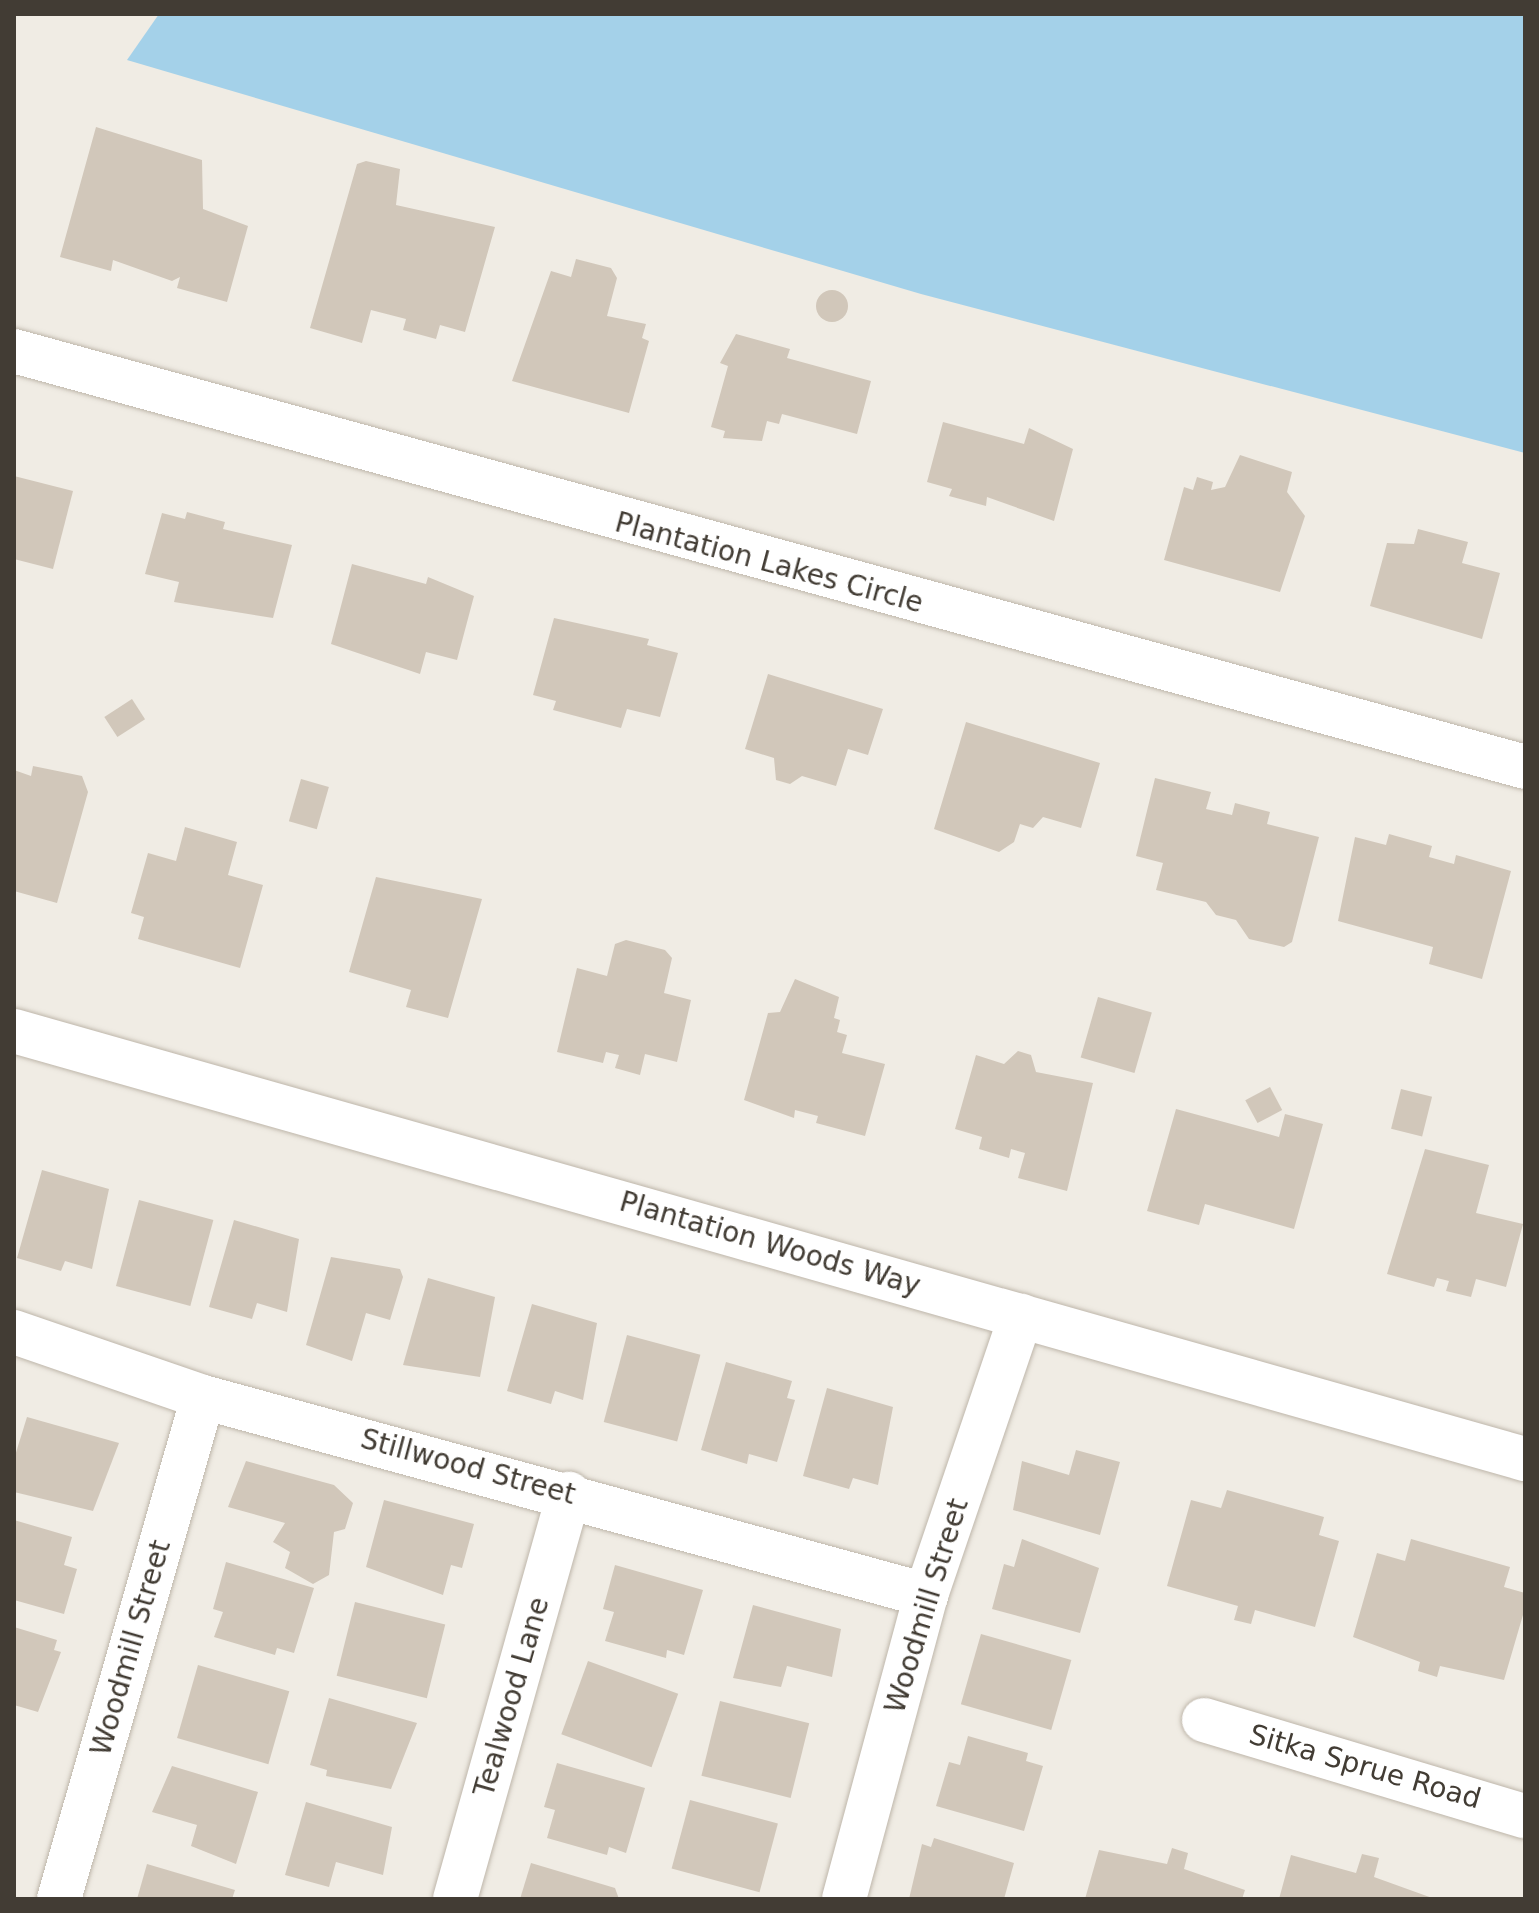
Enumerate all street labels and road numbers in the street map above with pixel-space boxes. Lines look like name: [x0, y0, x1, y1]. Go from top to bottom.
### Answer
street label: Plantation Lakes Circle: [611, 506, 927, 620]
street label: Plantation Woods Way: [616, 1185, 924, 1303]
street label: Stillwood Street: [357, 1422, 579, 1512]
street label: Woodmill Street: [878, 1495, 976, 1717]
street label: Woodmill Street: [84, 1536, 178, 1760]
street label: Tealwood Lane: [467, 1593, 557, 1801]
street label: Sitka Sprue Road: [1245, 1718, 1485, 1816]

